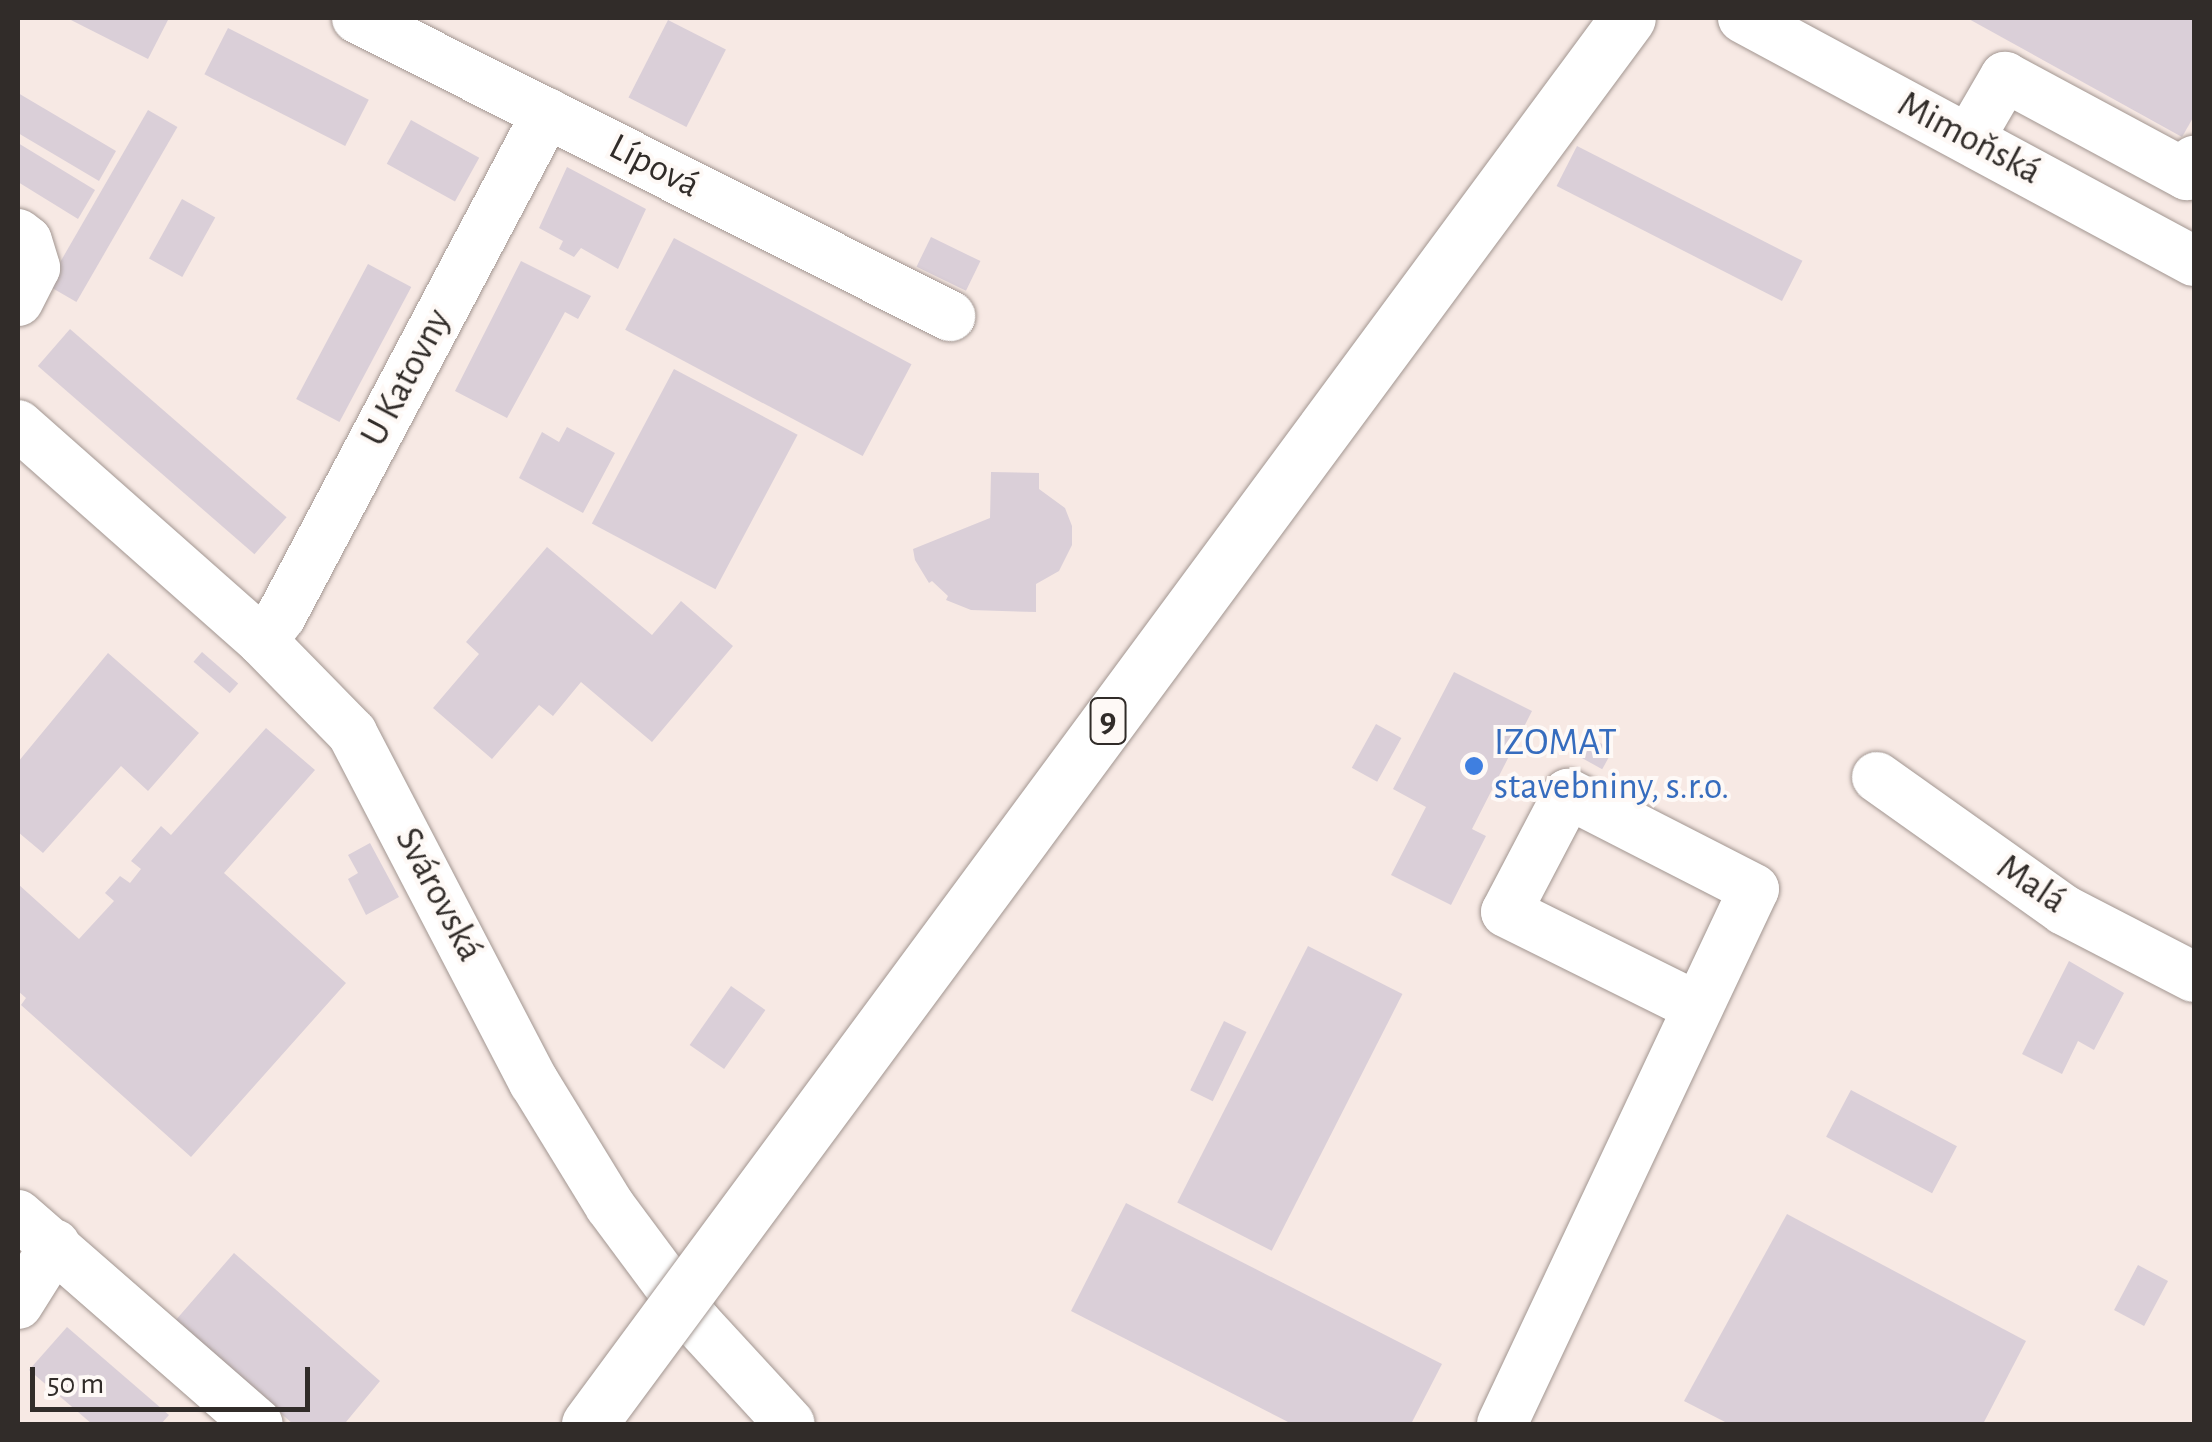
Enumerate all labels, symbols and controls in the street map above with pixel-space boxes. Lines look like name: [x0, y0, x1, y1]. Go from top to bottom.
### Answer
street label: Mimoňská: [1890, 82, 2048, 196]
street label: Lípová: [601, 125, 707, 209]
street label: U Katovny: [352, 302, 462, 454]
road number: 9: [1088, 691, 1128, 751]
place label: IZOMAT stavebniny, s.r.o.: [1494, 721, 1729, 811]
marker: IZOMAT stavebniny, s.r.o.: [1463, 755, 1485, 777]
street label: Svárovská: [384, 821, 492, 969]
street label: Malá: [1988, 845, 2074, 925]
scale bar: [35, 1347, 315, 1409]
text: 50 m: [47, 1369, 104, 1399]

